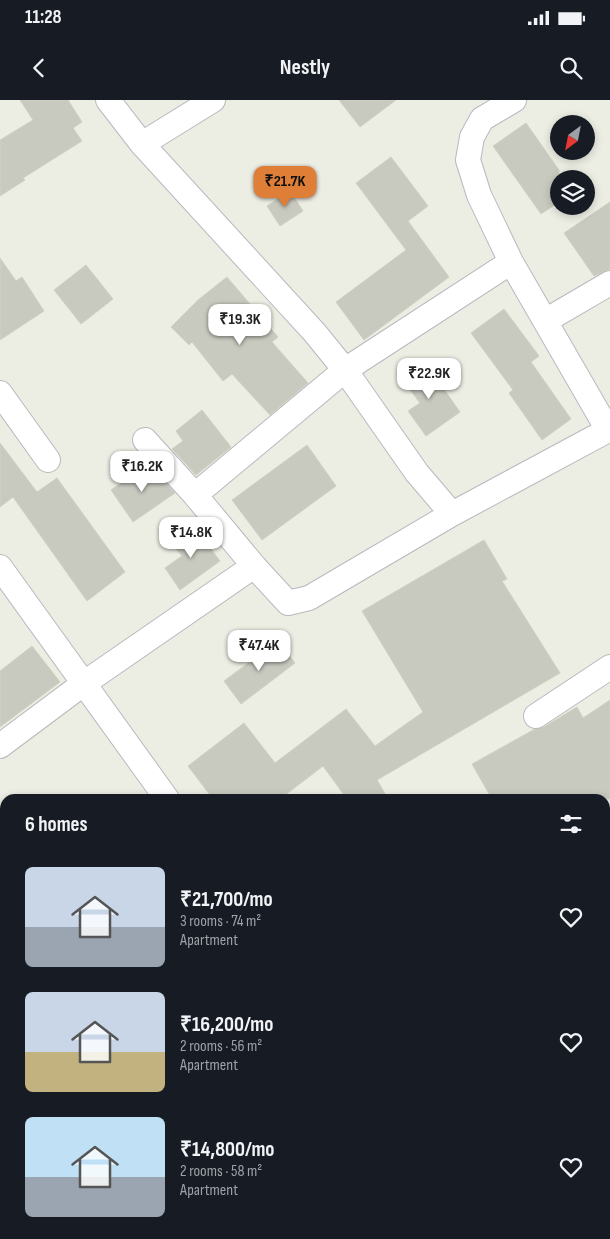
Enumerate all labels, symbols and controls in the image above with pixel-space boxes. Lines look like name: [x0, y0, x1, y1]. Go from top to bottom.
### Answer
text: 11:28: [25, 6, 61, 29]
icon: back: [25, 54, 53, 82]
text: Nestly: [280, 54, 330, 81]
icon: search: [557, 54, 585, 82]
north arrow: [550, 115, 595, 160]
map controls: [550, 115, 595, 215]
pin: ₹21.7K: [244, 166, 326, 208]
button: layers: [550, 170, 595, 215]
text: ₹21.7K: [265, 172, 305, 191]
pin: ₹19.3K: [199, 304, 281, 346]
text: ₹19.3K: [219, 310, 261, 329]
pin: ₹22.9K: [388, 358, 470, 400]
text: ₹22.9K: [408, 364, 450, 383]
pin: ₹16.2K: [101, 450, 183, 493]
text: ₹16.2K: [121, 457, 163, 476]
pin: ₹14.8K: [150, 516, 232, 559]
text: ₹14.8K: [170, 523, 212, 542]
pin: ₹47.4K: [218, 630, 300, 672]
text: ₹47.4K: [239, 636, 279, 655]
icon: filters: [557, 810, 585, 838]
text: 6 homes: [25, 812, 88, 837]
icon: home: [65, 887, 125, 947]
text: ₹21,700/mo: [180, 887, 273, 912]
icon: heart: [557, 903, 585, 931]
text: 3 rooms · 74 m²: [180, 912, 261, 931]
text: Apartment: [180, 931, 238, 950]
icon: home: [65, 1012, 125, 1072]
text: ₹16,200/mo: [180, 1012, 273, 1037]
icon: heart: [557, 1028, 585, 1056]
text: 2 rooms · 56 m²: [180, 1037, 262, 1056]
text: Apartment: [180, 1056, 238, 1075]
icon: home: [65, 1137, 125, 1197]
text: ₹14,800/mo: [180, 1137, 275, 1162]
icon: heart: [557, 1153, 585, 1181]
text: 2 rooms · 58 m²: [180, 1162, 262, 1181]
text: Apartment: [180, 1181, 238, 1200]

